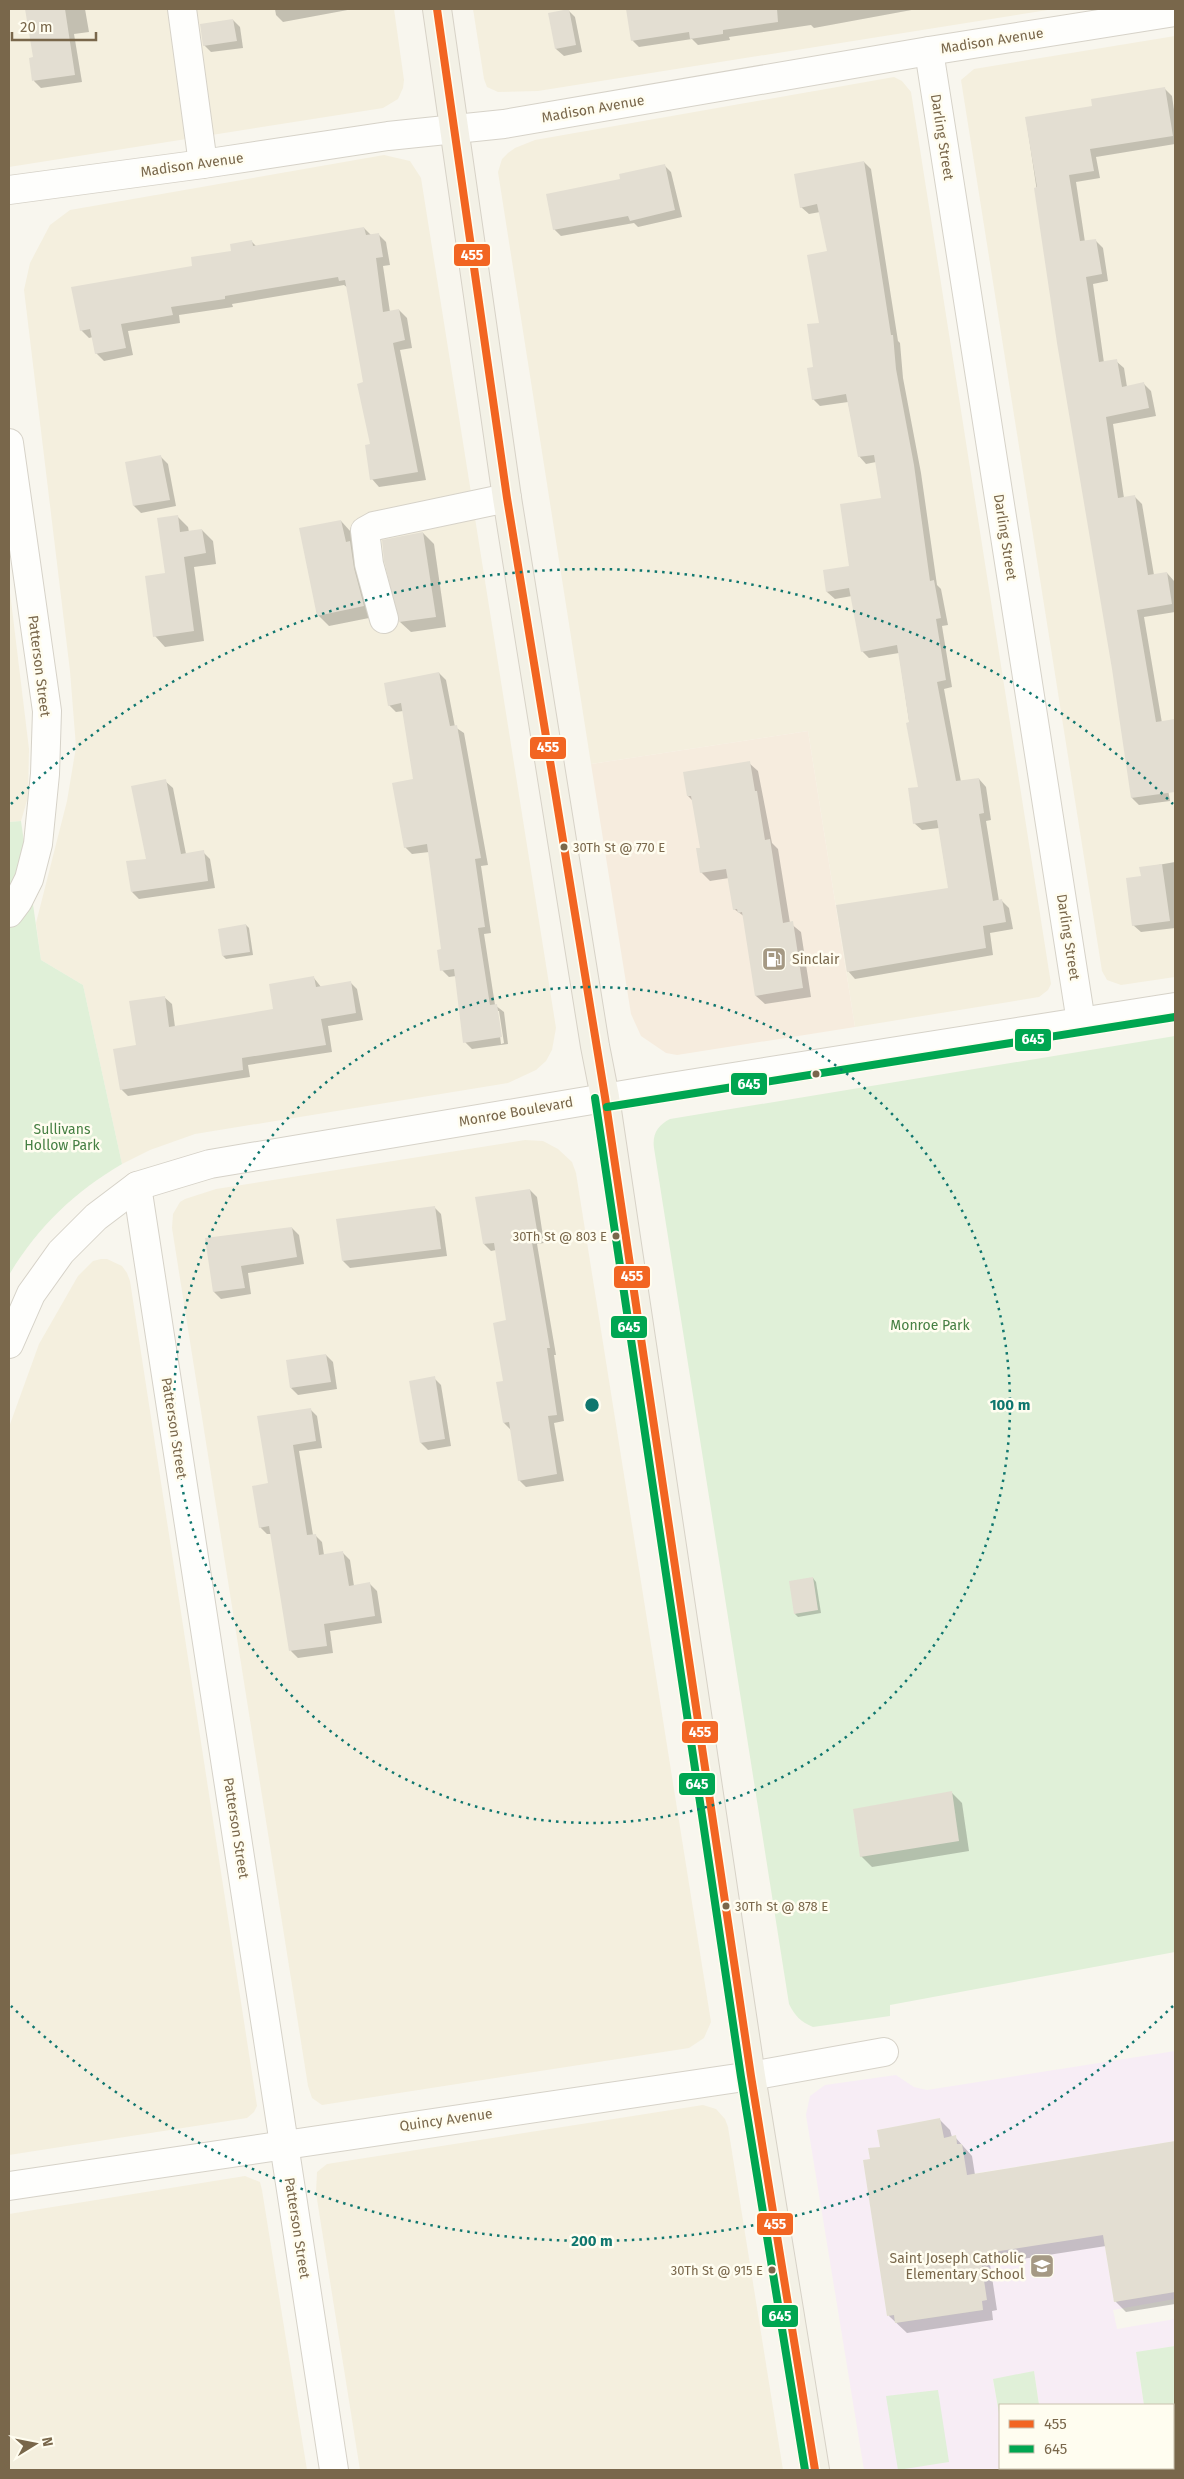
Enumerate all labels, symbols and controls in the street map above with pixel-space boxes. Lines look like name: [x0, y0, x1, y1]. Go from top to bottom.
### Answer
scale bar: [12, 10, 96, 42]
text: 20 m: [20, 18, 53, 36]
street label: Madison Avenue: [939, 24, 1045, 58]
street label: Madison Avenue: [540, 92, 646, 126]
street label: Darling Street: [927, 93, 957, 182]
street label: Madison Avenue: [139, 149, 245, 181]
line badge: 455: [453, 243, 491, 267]
text: 455: [461, 247, 484, 264]
street label: Darling Street: [990, 493, 1020, 582]
street label: Patterson Street: [24, 614, 54, 719]
line badge: 455: [529, 736, 567, 760]
text: 455: [537, 739, 560, 756]
place label: 30Th St @ 770 E: [573, 840, 665, 855]
marker: 30Th St @ 770 E: [559, 842, 569, 852]
street label: Darling Street: [1053, 893, 1083, 982]
fuel station icon: Sinclair: [761, 946, 787, 972]
place label: Sinclair: [792, 951, 840, 968]
line badge: 645: [1014, 1028, 1052, 1052]
text: 645: [1021, 1031, 1045, 1048]
unlabelled marker: [811, 1069, 821, 1079]
line badge: 645: [730, 1072, 768, 1096]
text: 645: [737, 1076, 761, 1093]
street label: Monroe Boulevard: [457, 1094, 575, 1130]
park label: Sullivans Hollow Park: [24, 1121, 100, 1154]
place label: 30Th St @ 803 E: [513, 1229, 607, 1244]
marker: 30Th St @ 803 E: [611, 1231, 621, 1241]
line badge: 455: [613, 1265, 651, 1289]
text: 455: [621, 1268, 644, 1285]
line badge: 645: [610, 1315, 648, 1339]
park label: Monroe Park: [890, 1317, 970, 1334]
text: 645: [617, 1319, 641, 1336]
street label: Patterson Street: [158, 1376, 191, 1481]
centre of rings: [583, 1396, 601, 1414]
text: 100 m: [990, 1396, 1030, 1414]
line badge: 455: [681, 1720, 719, 1744]
text: 455: [689, 1724, 712, 1741]
line badge: 645: [678, 1772, 716, 1796]
street label: Patterson Street: [220, 1776, 253, 1881]
text: 645: [685, 1776, 709, 1793]
place label: 30Th St @ 878 E: [735, 1899, 828, 1914]
marker: 30Th St @ 878 E: [721, 1901, 731, 1911]
street label: Quincy Avenue: [398, 2105, 494, 2135]
street label: Patterson Street: [281, 2176, 314, 2281]
line badge: 455: [756, 2212, 794, 2236]
text: 455: [764, 2216, 787, 2233]
text: 200 m: [571, 2232, 613, 2250]
place label: Saint Joseph Catholic Elementary School: [890, 2250, 1024, 2283]
school or university icon: Saint Joseph Catholic Elementary School: [1029, 2253, 1055, 2279]
place label: 30Th St @ 915 E: [671, 2263, 763, 2278]
marker: 30Th St @ 915 E: [767, 2265, 777, 2275]
line badge: 645: [761, 2304, 799, 2328]
text: 645: [768, 2308, 792, 2325]
legend: [999, 2404, 1174, 2469]
text: 455: [1044, 2415, 1067, 2433]
north arrow: [10, 2419, 60, 2469]
text: N: [38, 2436, 56, 2448]
text: 645: [1044, 2440, 1067, 2458]

